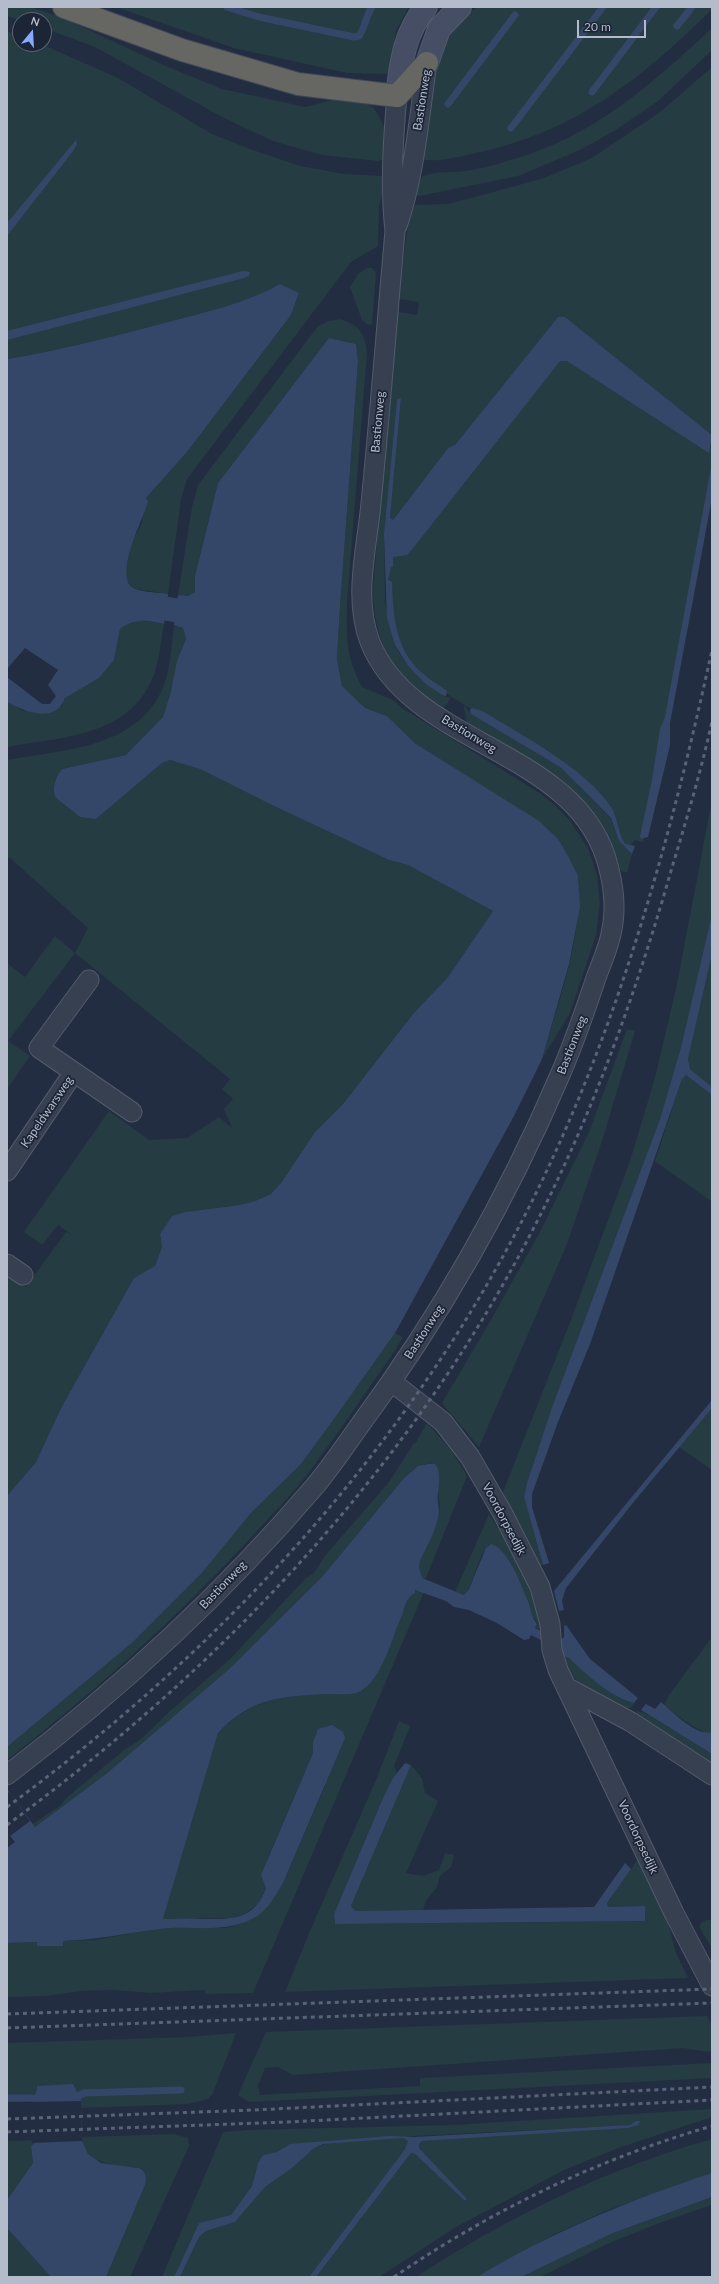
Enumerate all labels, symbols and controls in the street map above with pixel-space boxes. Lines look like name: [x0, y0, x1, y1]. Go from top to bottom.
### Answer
north arrow: [12, 12, 52, 52]
scale bar: [579, 12, 648, 38]
text: N: [30, 14, 42, 29]
text: 20 m: [584, 19, 611, 34]
street label: Bastionweg: [410, 68, 434, 132]
street label: Bastionweg: [368, 391, 388, 453]
street label: Bastionweg: [439, 712, 499, 756]
street label: Bastionweg: [554, 1014, 590, 1076]
street label: Kapeldwarsweg: [18, 1073, 76, 1151]
street label: Bastionweg: [401, 1302, 447, 1362]
street label: Voordorpsedijk: [479, 1480, 529, 1558]
street label: Bastionweg: [196, 1558, 250, 1612]
street label: Voordorpsedijk: [615, 1798, 661, 1876]

